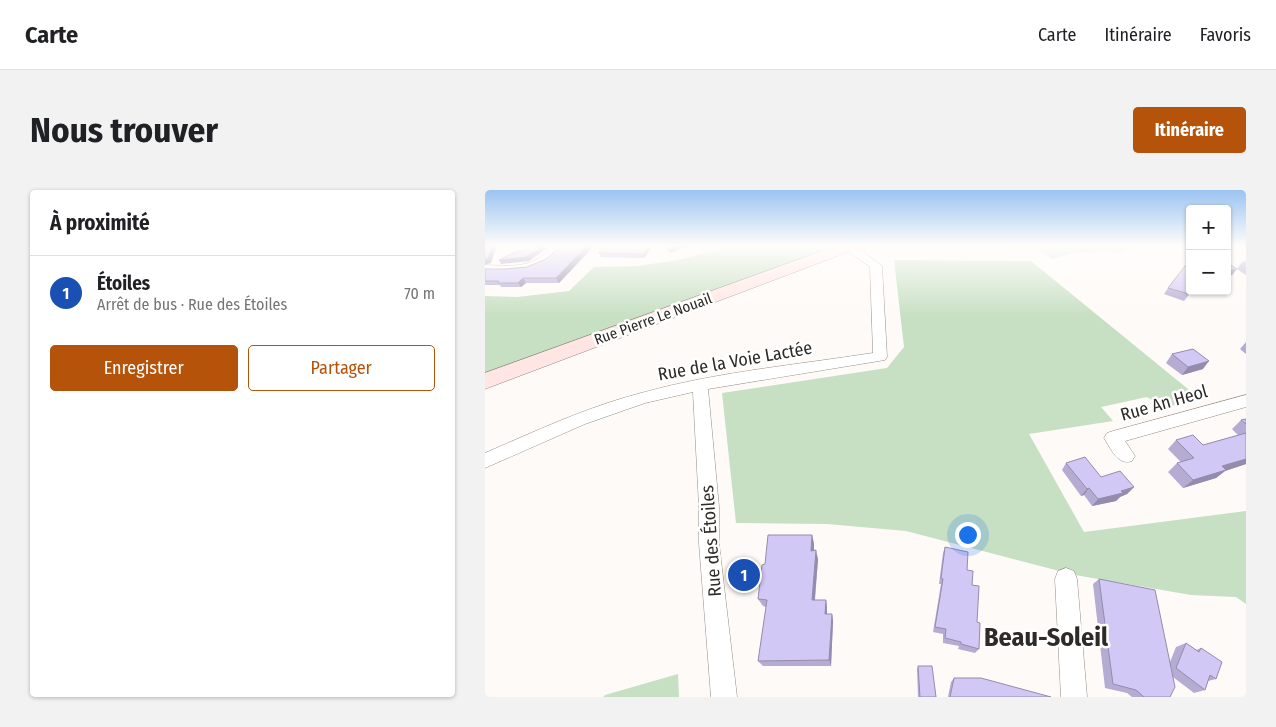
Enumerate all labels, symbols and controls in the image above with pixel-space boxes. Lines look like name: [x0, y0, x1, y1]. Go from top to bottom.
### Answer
text: Carte: [25, 21, 78, 49]
text: Carte: [1038, 24, 1076, 46]
text: Itinéraire: [1104, 24, 1172, 46]
text: Favoris: [1200, 24, 1251, 46]
button: Itinéraire: [1133, 107, 1246, 153]
text: Nous trouver: [30, 109, 218, 151]
map controls: [1186, 205, 1231, 295]
button: +: [1186, 205, 1231, 250]
text: À proximité: [50, 210, 150, 236]
button: −: [1186, 250, 1231, 295]
text: Étoiles: [97, 272, 150, 295]
text: 1: [63, 284, 69, 303]
text: 70 m: [404, 284, 435, 303]
street label: Rue Pierre Le Nouail: [592, 289, 714, 349]
text: Arrêt de bus · Rue des Étoiles: [97, 295, 287, 314]
street label: Rue de la Voie Lactée: [656, 337, 814, 385]
button: Enregistrer: [50, 345, 238, 391]
button: Partager: [248, 345, 435, 391]
street label: Rue An Heol: [1118, 380, 1210, 426]
street label: Rue des Étoiles: [695, 484, 726, 598]
your location: [955, 522, 981, 548]
pin: 1: [728, 556, 760, 594]
district label: Beau-Soleil: [984, 622, 1109, 653]

